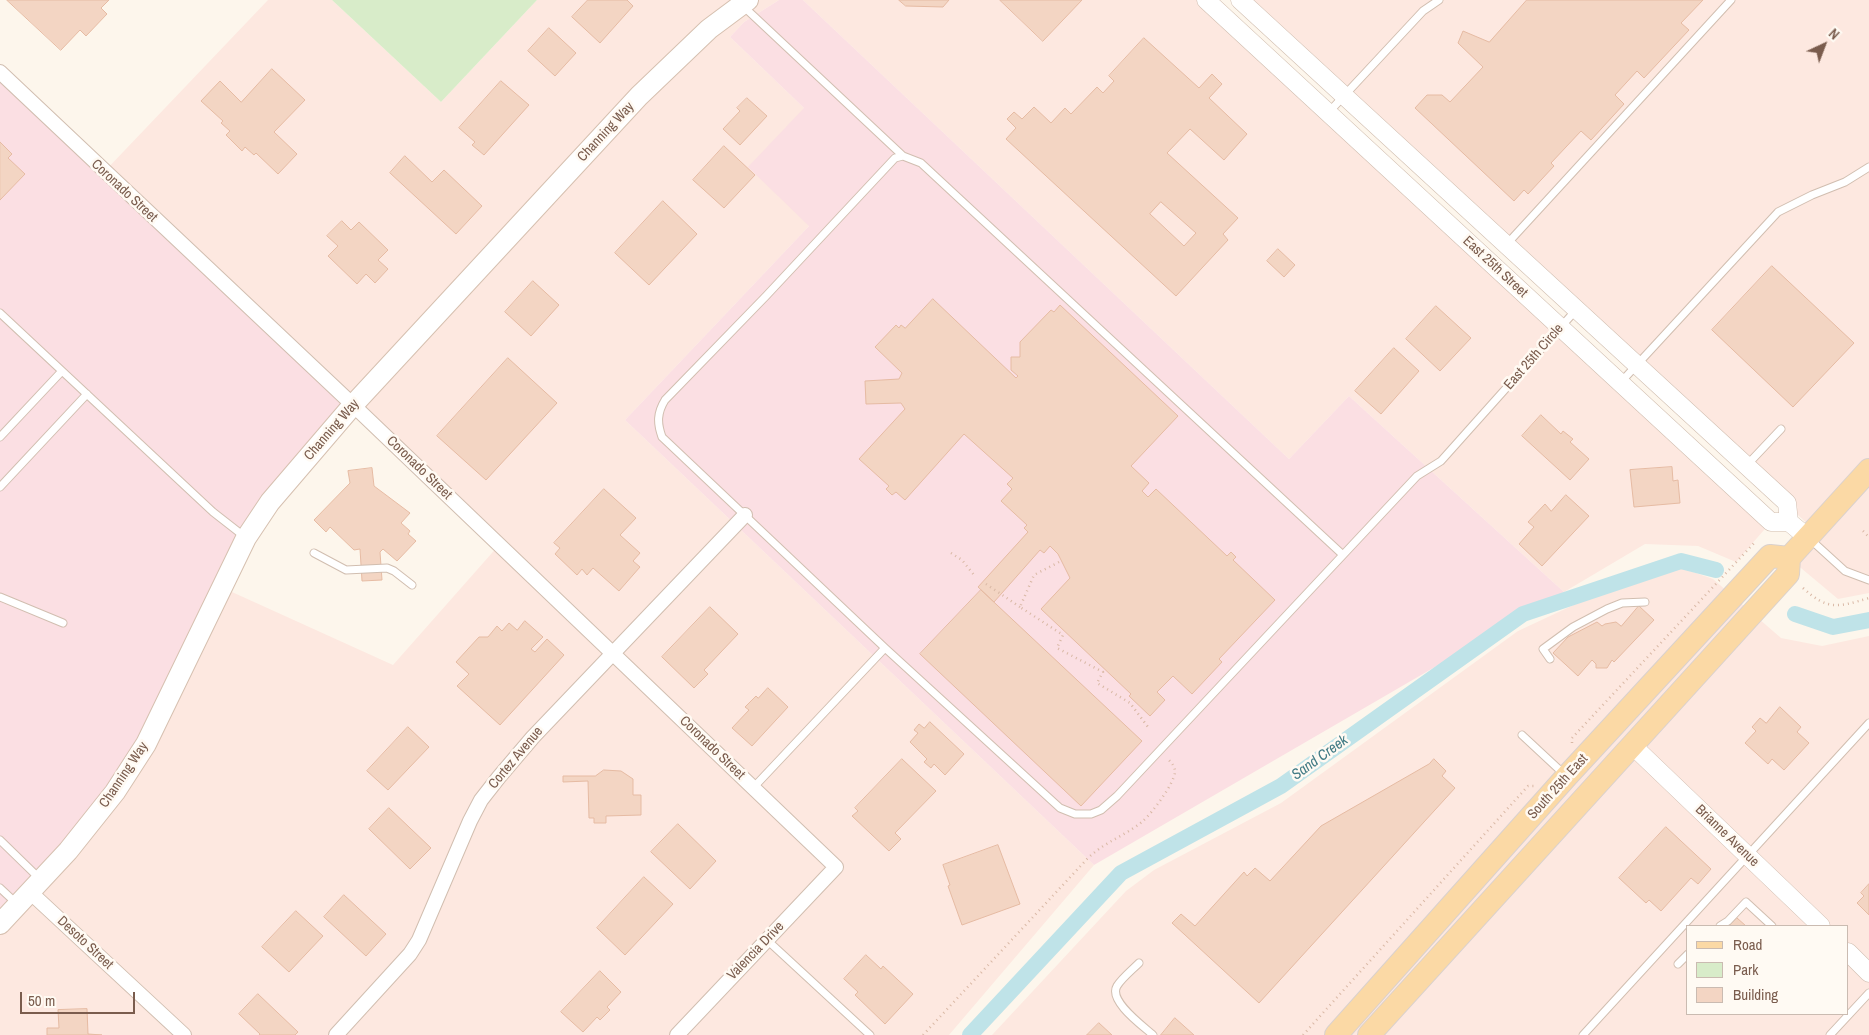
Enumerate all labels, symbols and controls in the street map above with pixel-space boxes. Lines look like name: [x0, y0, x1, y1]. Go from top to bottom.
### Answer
north arrow: [1799, 20, 1849, 70]
text: N: [1825, 25, 1843, 43]
street label: Channing Way: [574, 99, 638, 165]
street label: Coronado Street: [87, 156, 161, 226]
street label: East 25th Street: [1459, 233, 1531, 301]
street label: East 25th Circle: [1501, 321, 1567, 393]
street label: Channing Way: [301, 396, 363, 464]
street label: Coronado Street: [383, 433, 455, 503]
street label: Coronado Street: [676, 713, 748, 783]
street label: Cortez Avenue: [485, 724, 547, 792]
water label: Sand Creek: [1288, 732, 1352, 784]
street label: Channing Way: [96, 739, 152, 811]
street label: South 25th East: [1524, 751, 1592, 823]
street label: Brianne Avenue: [1692, 801, 1762, 871]
street label: Desoto Street: [54, 913, 116, 973]
street label: Valencia Drive: [724, 918, 788, 984]
legend: [1686, 925, 1849, 1015]
text: Road: [1733, 934, 1762, 955]
text: Park: [1733, 959, 1758, 980]
scale bar: [22, 982, 138, 1014]
text: Building: [1733, 984, 1778, 1005]
text: 50 m: [28, 990, 55, 1011]

